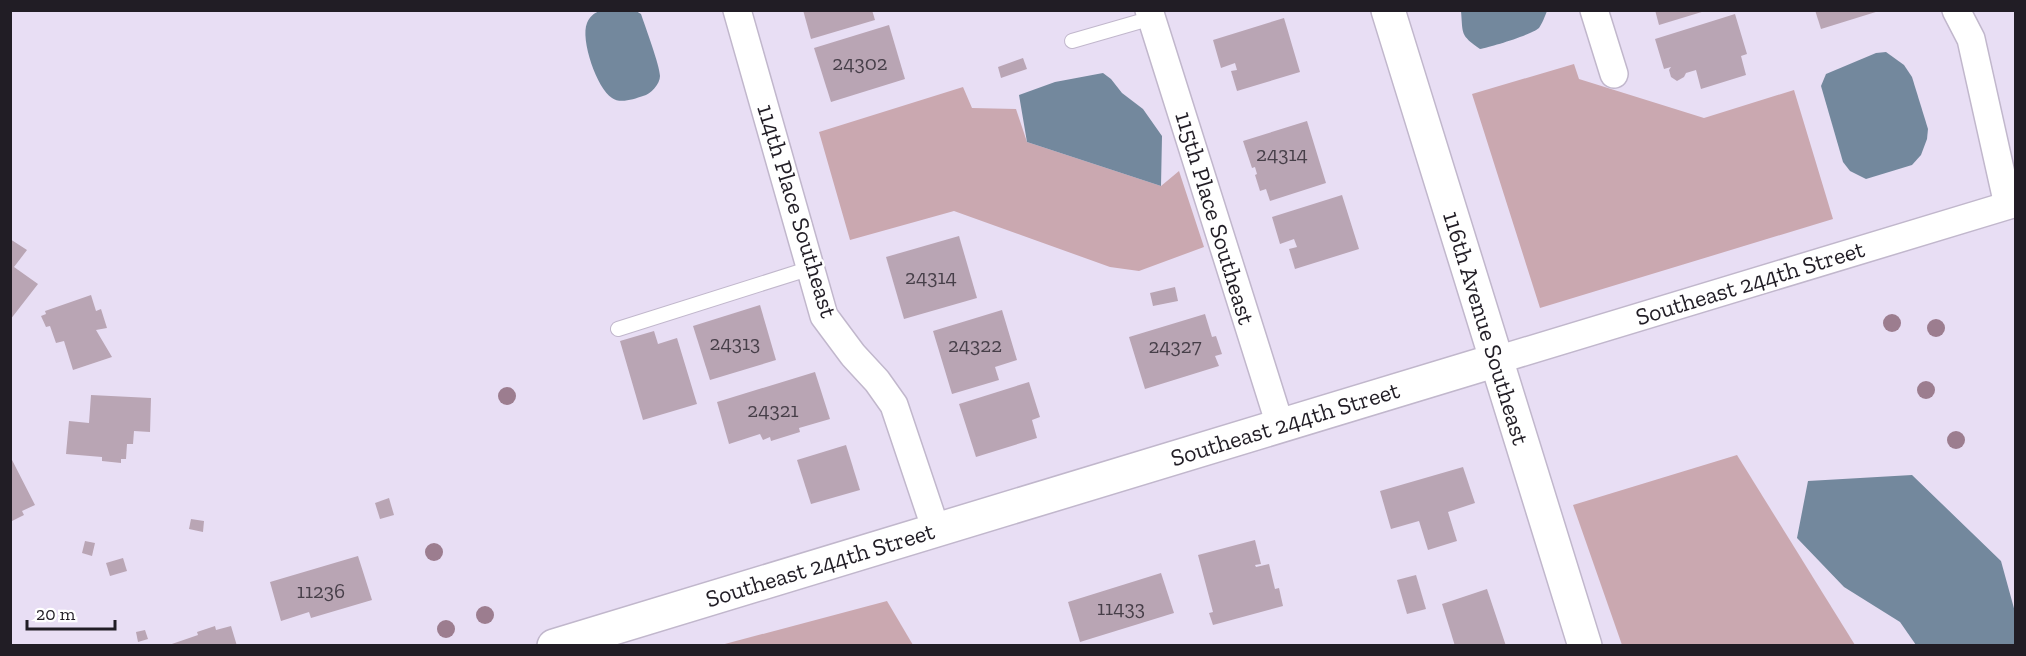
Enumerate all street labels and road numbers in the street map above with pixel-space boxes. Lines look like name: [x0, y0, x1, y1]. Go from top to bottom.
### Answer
street label: 114th Place Southeast: [751, 101, 844, 321]
street label: 115th Place Southeast: [1169, 108, 1262, 328]
street label: 116th Avenue Southeast: [1437, 208, 1536, 448]
street label: Southeast 244th Street: [1632, 234, 1868, 331]
street label: Southeast 244th Street: [1167, 375, 1403, 472]
street label: Southeast 244th Street: [702, 516, 938, 613]

